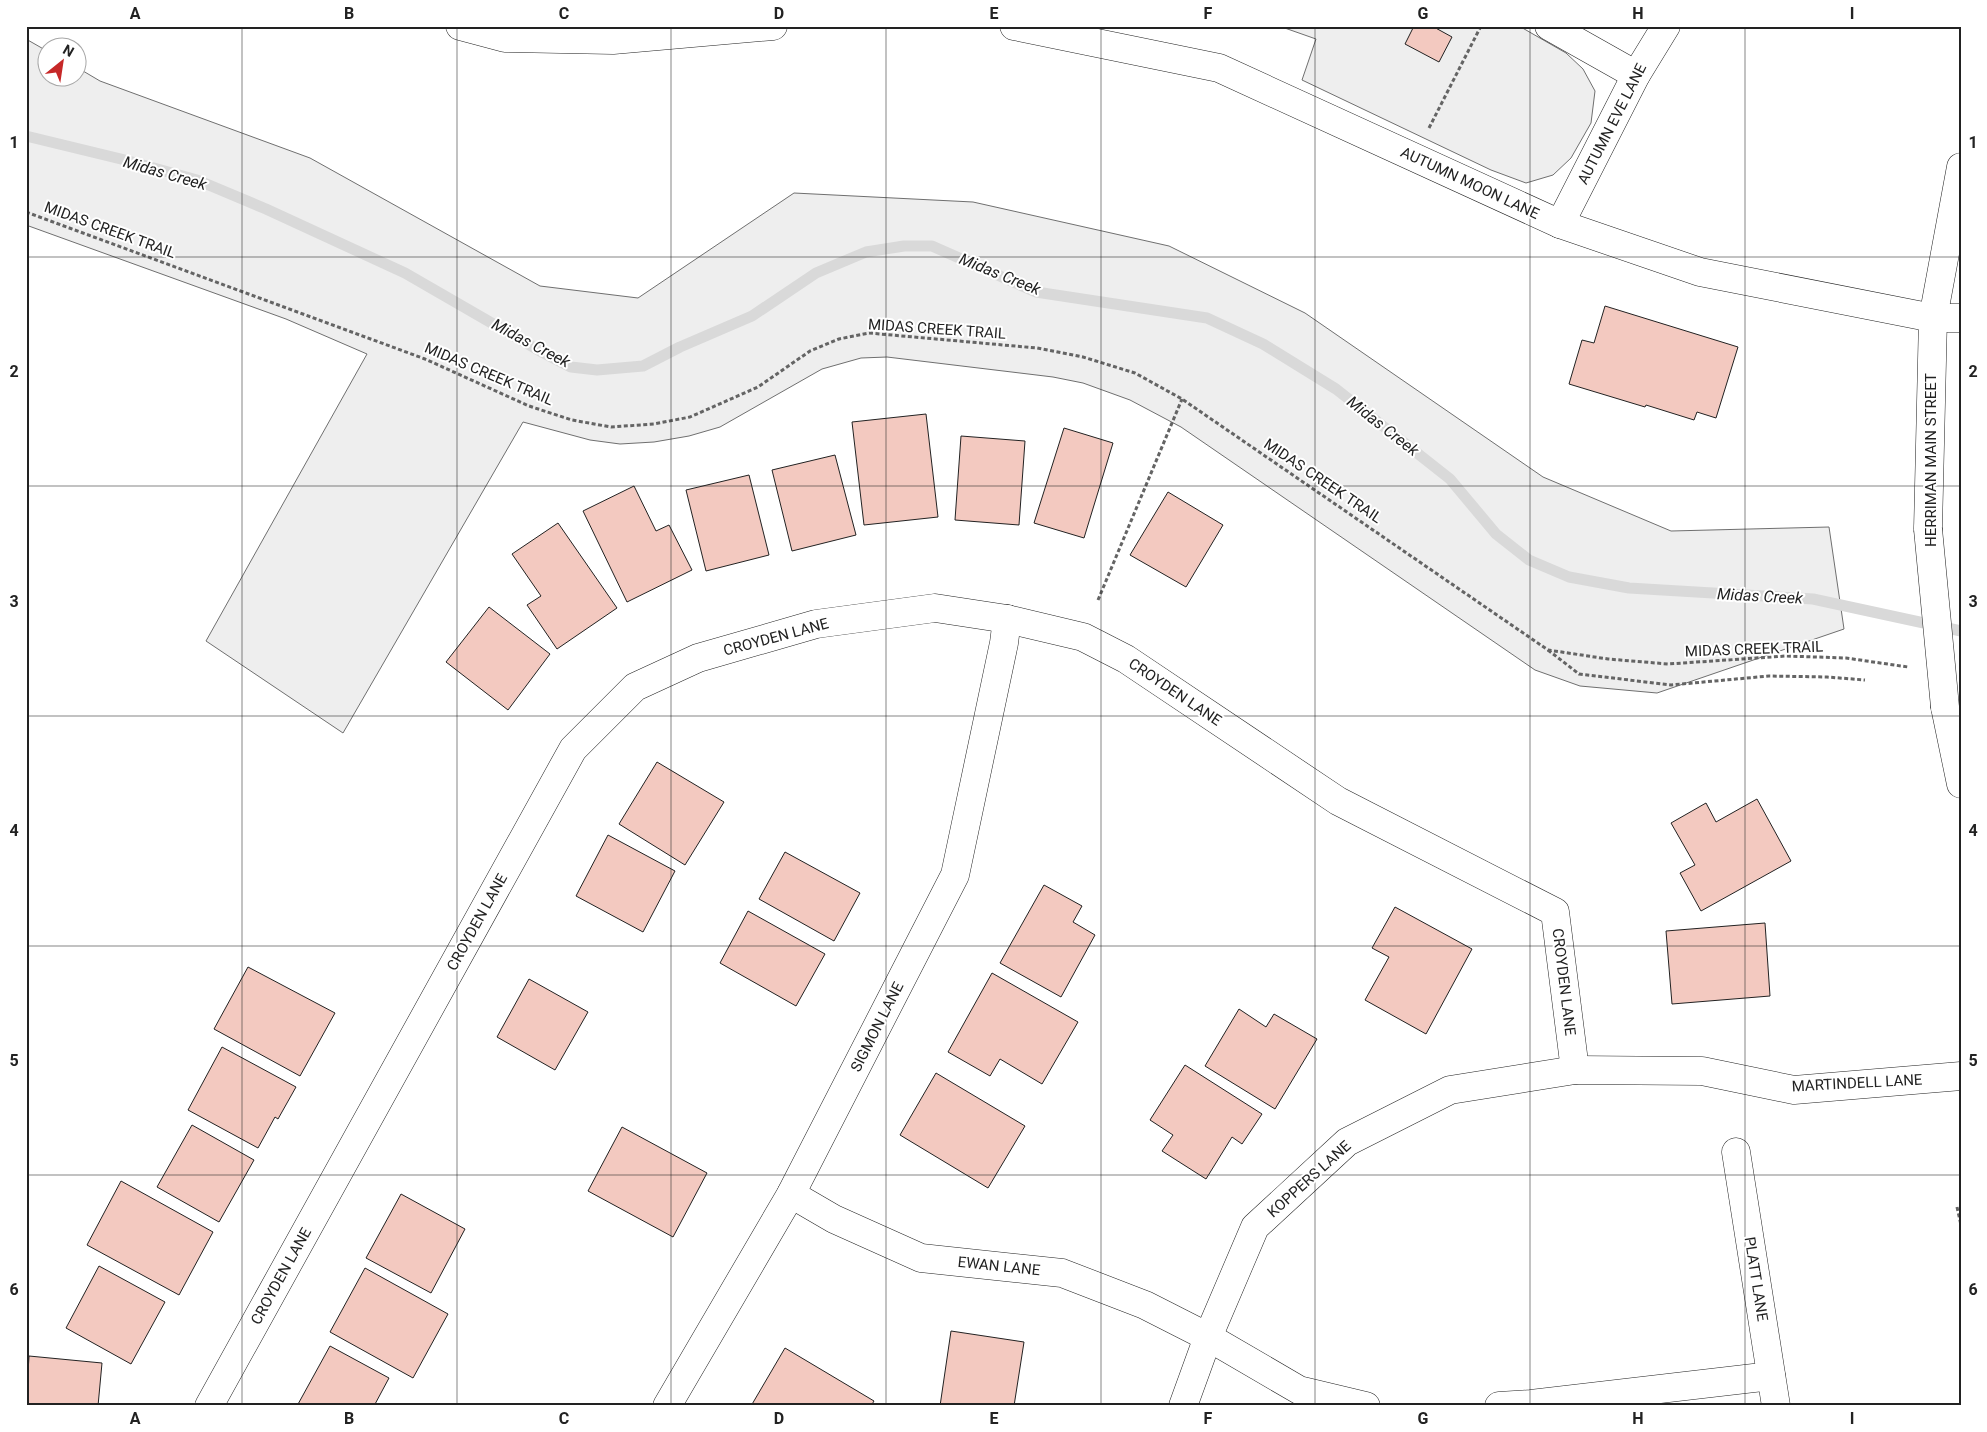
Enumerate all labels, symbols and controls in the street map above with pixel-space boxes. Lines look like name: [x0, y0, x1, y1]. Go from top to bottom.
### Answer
text: A: [130, 4, 141, 23]
text: B: [344, 4, 354, 23]
text: C: [559, 4, 569, 23]
text: D: [774, 4, 784, 23]
text: E: [990, 4, 999, 23]
text: F: [1204, 4, 1213, 23]
text: G: [1418, 4, 1429, 23]
text: H: [1632, 4, 1644, 23]
text: I: [1850, 4, 1854, 23]
north arrow: [38, 38, 88, 88]
text: N: [60, 41, 77, 60]
street label: AUTUMN EVE LANE: [1574, 60, 1650, 187]
text: 1: [9, 133, 19, 152]
text: 1: [1968, 133, 1978, 152]
street label: AUTUMN MOON LANE: [1398, 143, 1543, 223]
water label: Midas Creek: [121, 152, 210, 194]
street label: MIDAS CREEK TRAIL: [42, 198, 178, 262]
water label: Midas Creek: [957, 249, 1044, 299]
water label: Midas Creek: [489, 314, 574, 372]
street label: MIDAS CREEK TRAIL: [867, 315, 1007, 343]
street label: MIDAS CREEK TRAIL: [422, 339, 556, 409]
text: 2: [9, 362, 19, 381]
text: 2: [1968, 362, 1978, 381]
street label: HERRIMAN MAIN STREET: [1922, 373, 1940, 547]
water label: Midas Creek: [1343, 392, 1424, 461]
street label: MIDAS CREEK TRAIL: [1261, 435, 1385, 527]
water label: Midas Creek: [1717, 584, 1805, 608]
text: 3: [9, 592, 19, 611]
text: 3: [1968, 592, 1978, 611]
street label: CROYDEN LANE: [721, 614, 831, 660]
street label: MIDAS CREEK TRAIL: [1685, 638, 1823, 660]
street label: CROYDEN LANE: [1125, 654, 1225, 730]
text: 4: [9, 821, 19, 840]
text: 4: [1968, 821, 1978, 840]
street label: CROYDEN LANE: [443, 870, 511, 974]
street label: CROYDEN LANE: [1548, 927, 1580, 1037]
street label: SIGMON LANE: [847, 979, 908, 1075]
text: 5: [9, 1051, 19, 1070]
text: 5: [1968, 1051, 1978, 1070]
street label: MARTINDELL LANE: [1791, 1071, 1923, 1095]
street label: KOPPERS LANE: [1264, 1137, 1355, 1221]
street label: CROYDEN LANE: [247, 1224, 315, 1328]
street label: PLATT LANE: [1740, 1236, 1772, 1323]
street label: EWAN LANE: [957, 1253, 1042, 1279]
text: 6: [9, 1280, 19, 1299]
text: 6: [1968, 1280, 1978, 1299]
text: A: [130, 1409, 141, 1428]
text: B: [344, 1409, 354, 1428]
text: C: [559, 1409, 569, 1428]
text: D: [774, 1409, 784, 1428]
text: E: [990, 1409, 999, 1428]
text: F: [1204, 1409, 1213, 1428]
text: G: [1418, 1409, 1429, 1428]
text: H: [1632, 1409, 1644, 1428]
text: I: [1850, 1409, 1854, 1428]

